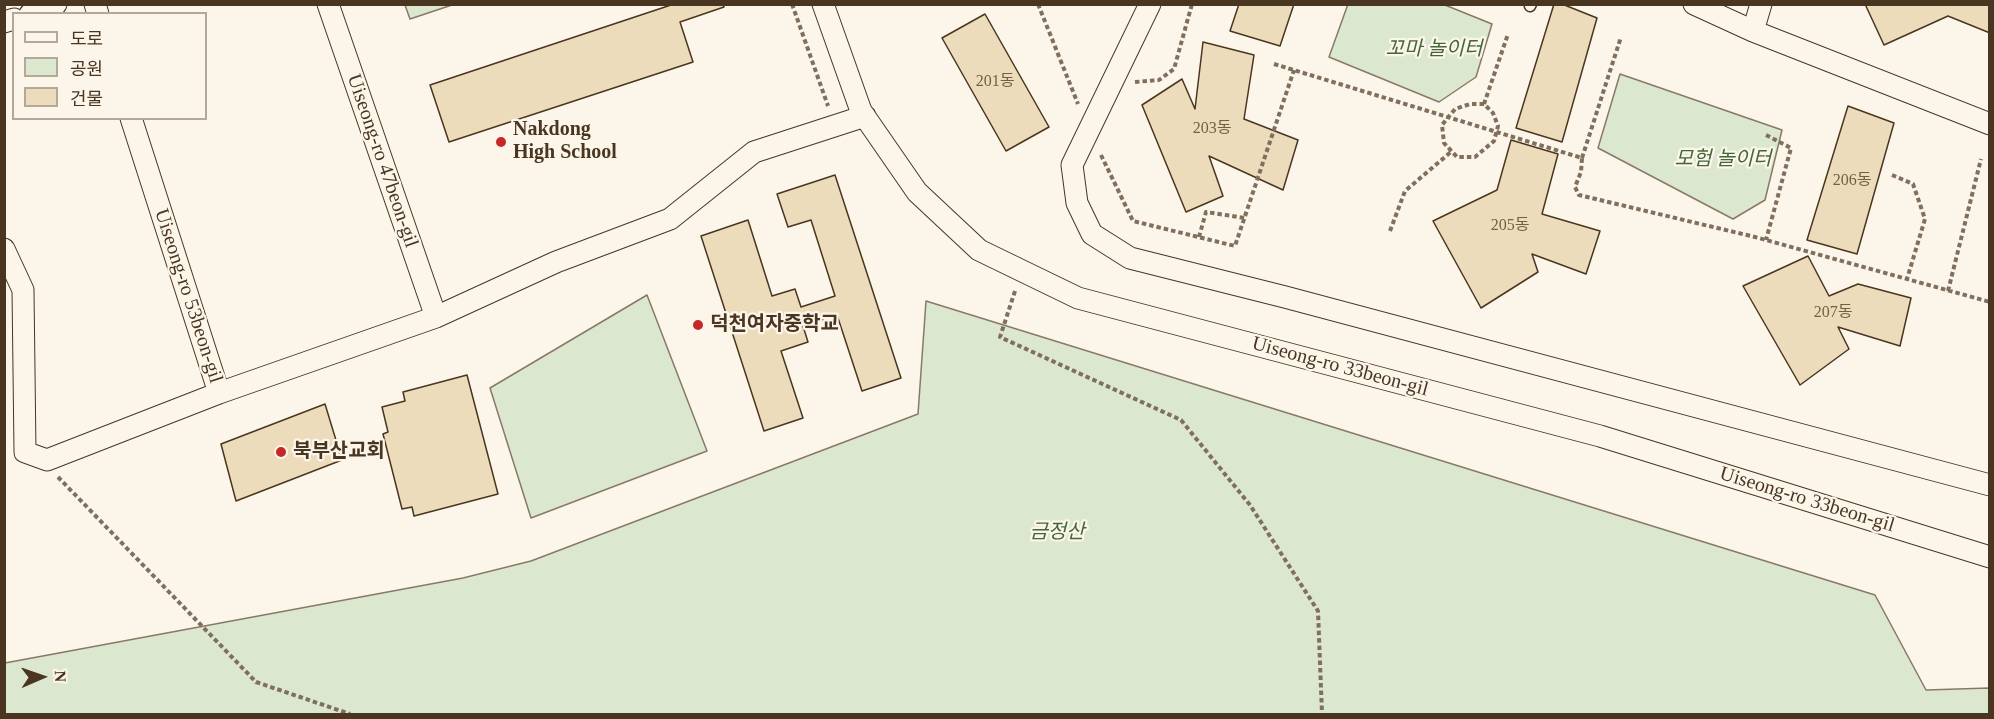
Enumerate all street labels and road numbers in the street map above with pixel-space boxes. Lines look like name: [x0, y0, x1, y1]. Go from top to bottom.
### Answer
street label: Uiseong-ro 47beon-gil: [341, 71, 423, 251]
street label: Uiseong-ro 53beon-gil: [149, 206, 227, 386]
street label: Uiseong-ro 33beon-gil: [1249, 332, 1431, 402]
street label: Uiseong-ro 33beon-gil: [1717, 462, 1897, 538]

